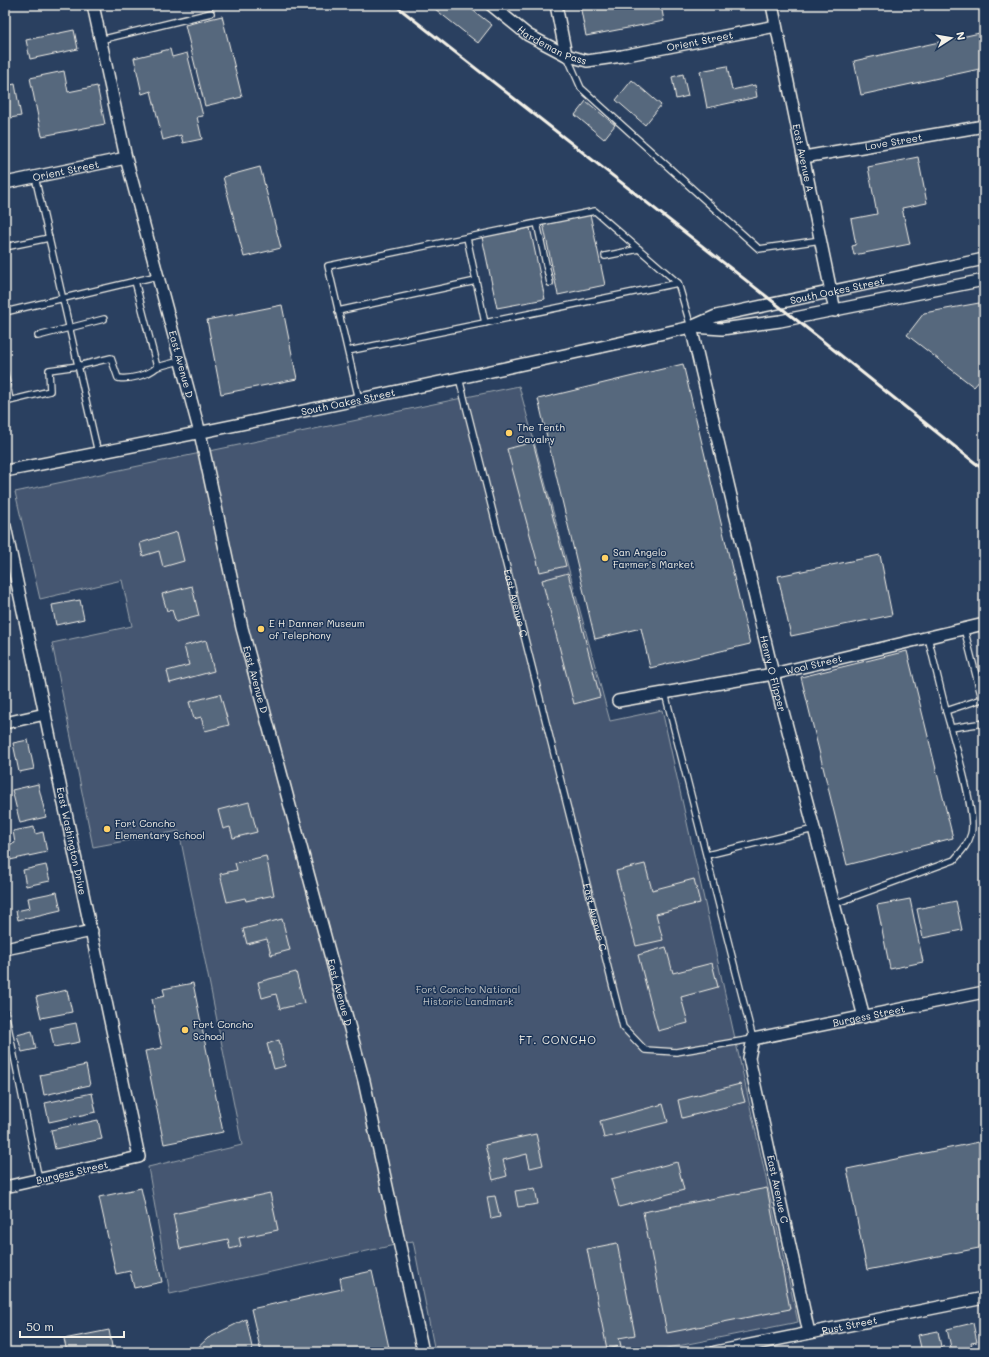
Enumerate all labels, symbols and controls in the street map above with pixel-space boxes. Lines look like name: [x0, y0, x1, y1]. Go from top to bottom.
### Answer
north arrow: [931, 18, 971, 58]
street label: Hardeman Pass: [515, 22, 589, 68]
street label: Orient Street: [665, 28, 734, 54]
text: N: [953, 30, 969, 41]
street label: East Avenue A: [790, 122, 817, 193]
street label: Love Street: [864, 130, 923, 153]
street label: Orient Street: [31, 157, 100, 184]
street label: South Oakes Street: [789, 273, 885, 307]
street label: East Avenue D: [166, 329, 197, 399]
street label: South Oakes Street: [300, 385, 396, 418]
place label: The Tenth Cavalry: [517, 420, 565, 446]
marker: The Tenth Cavalry: [504, 428, 514, 438]
place label: San Angelo Farmer's Market: [613, 545, 694, 571]
marker: San Angelo Farmer's Market: [600, 553, 610, 563]
street label: East Avenue C: [501, 568, 531, 638]
place label: E H Danner Museum of Telephony: [269, 616, 365, 642]
marker: E H Danner Museum of Telephony: [256, 624, 266, 634]
street label: Henry O Flipper: [757, 634, 790, 713]
street label: East Avenue D: [240, 644, 272, 715]
street label: Wool Street: [784, 651, 844, 678]
street label: East Washington Drive: [54, 786, 90, 896]
place label: Fort Concho Elementary School: [115, 816, 205, 842]
marker: Fort Concho Elementary School: [102, 824, 112, 834]
street label: East Avenue C: [580, 882, 611, 952]
street label: East Avenue D: [324, 957, 356, 1028]
park label: Fort Concho National Historic Landmark: [416, 982, 520, 1008]
street label: Burgess Street: [831, 1001, 906, 1030]
place label: Fort Concho School: [193, 1017, 253, 1043]
marker: Fort Concho School: [180, 1025, 190, 1035]
district label: FT. CONCHO: [519, 1032, 597, 1047]
street label: East Avenue C: [764, 1154, 792, 1224]
street label: Burgess Street: [35, 1157, 109, 1187]
scale bar: [20, 1313, 124, 1339]
street label: Rust Street: [820, 1313, 878, 1337]
text: 50 m: [26, 1318, 54, 1334]

